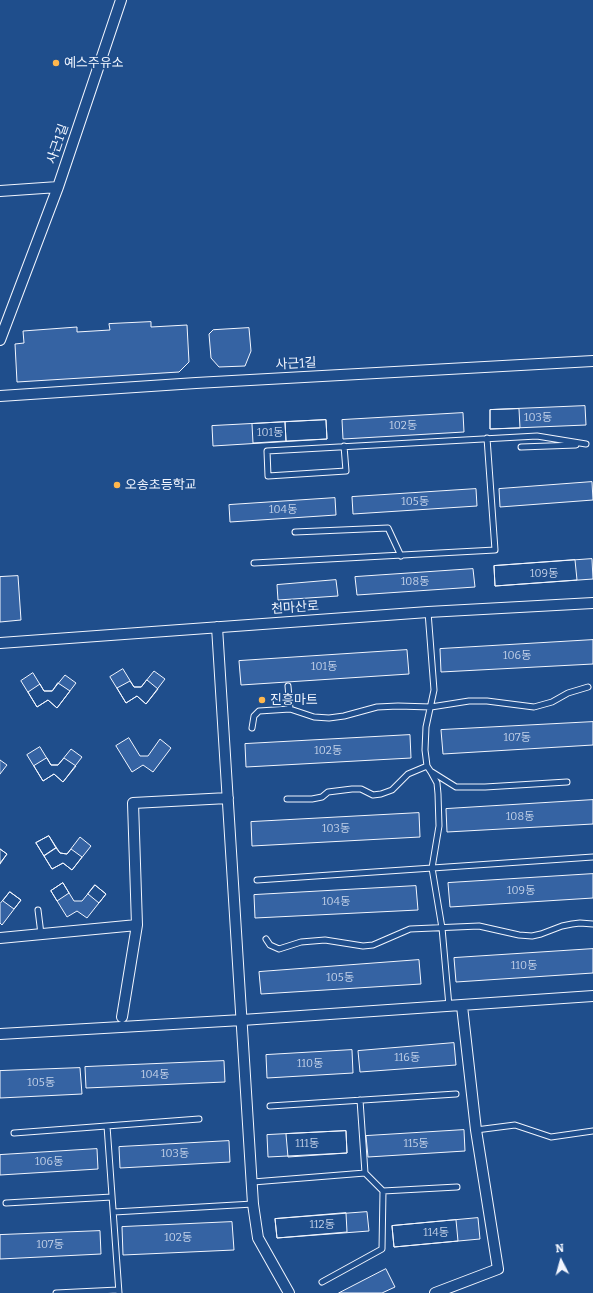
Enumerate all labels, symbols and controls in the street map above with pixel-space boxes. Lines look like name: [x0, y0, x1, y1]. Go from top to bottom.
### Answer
place label: 예스주유소: [64, 55, 124, 71]
marker: 예스주유소: [51, 58, 61, 68]
street label: 사근1길: [44, 122, 72, 166]
street label: 사근1길: [275, 355, 317, 373]
house number: 103동: [524, 411, 552, 425]
house number: 102동: [389, 419, 417, 433]
house number: 101동: [257, 426, 283, 440]
place label: 오송초등학교: [125, 477, 197, 493]
marker: 오송초등학교: [112, 480, 122, 490]
house number: 105동: [401, 495, 429, 509]
house number: 104동: [269, 503, 297, 517]
house number: 109동: [530, 567, 558, 581]
house number: 108동: [401, 575, 429, 589]
street label: 천마산로: [271, 599, 319, 617]
house number: 106동: [503, 649, 531, 663]
house number: 101동: [311, 660, 337, 674]
place label: 진흥마트: [270, 692, 318, 708]
marker: 진흥마트: [257, 695, 267, 705]
house number: 107동: [503, 731, 531, 745]
house number: 102동: [314, 744, 342, 758]
house number: 108동: [506, 810, 534, 824]
house number: 103동: [322, 822, 350, 836]
house number: 109동: [507, 884, 535, 898]
house number: 104동: [322, 895, 350, 909]
house number: 110동: [511, 959, 537, 973]
house number: 105동: [326, 971, 354, 985]
house number: 116동: [394, 1051, 420, 1065]
house number: 110동: [297, 1057, 323, 1071]
house number: 104동: [141, 1068, 169, 1082]
house number: 105동: [27, 1076, 55, 1090]
house number: 111동: [295, 1137, 319, 1151]
house number: 115동: [404, 1137, 428, 1151]
house number: 103동: [161, 1147, 189, 1161]
house number: 106동: [35, 1155, 63, 1169]
house number: 112동: [309, 1218, 335, 1232]
house number: 114동: [423, 1226, 449, 1240]
house number: 102동: [164, 1231, 192, 1245]
house number: 107동: [36, 1238, 64, 1252]
north arrow: [541, 1241, 581, 1281]
text: N: [555, 1242, 565, 1255]

